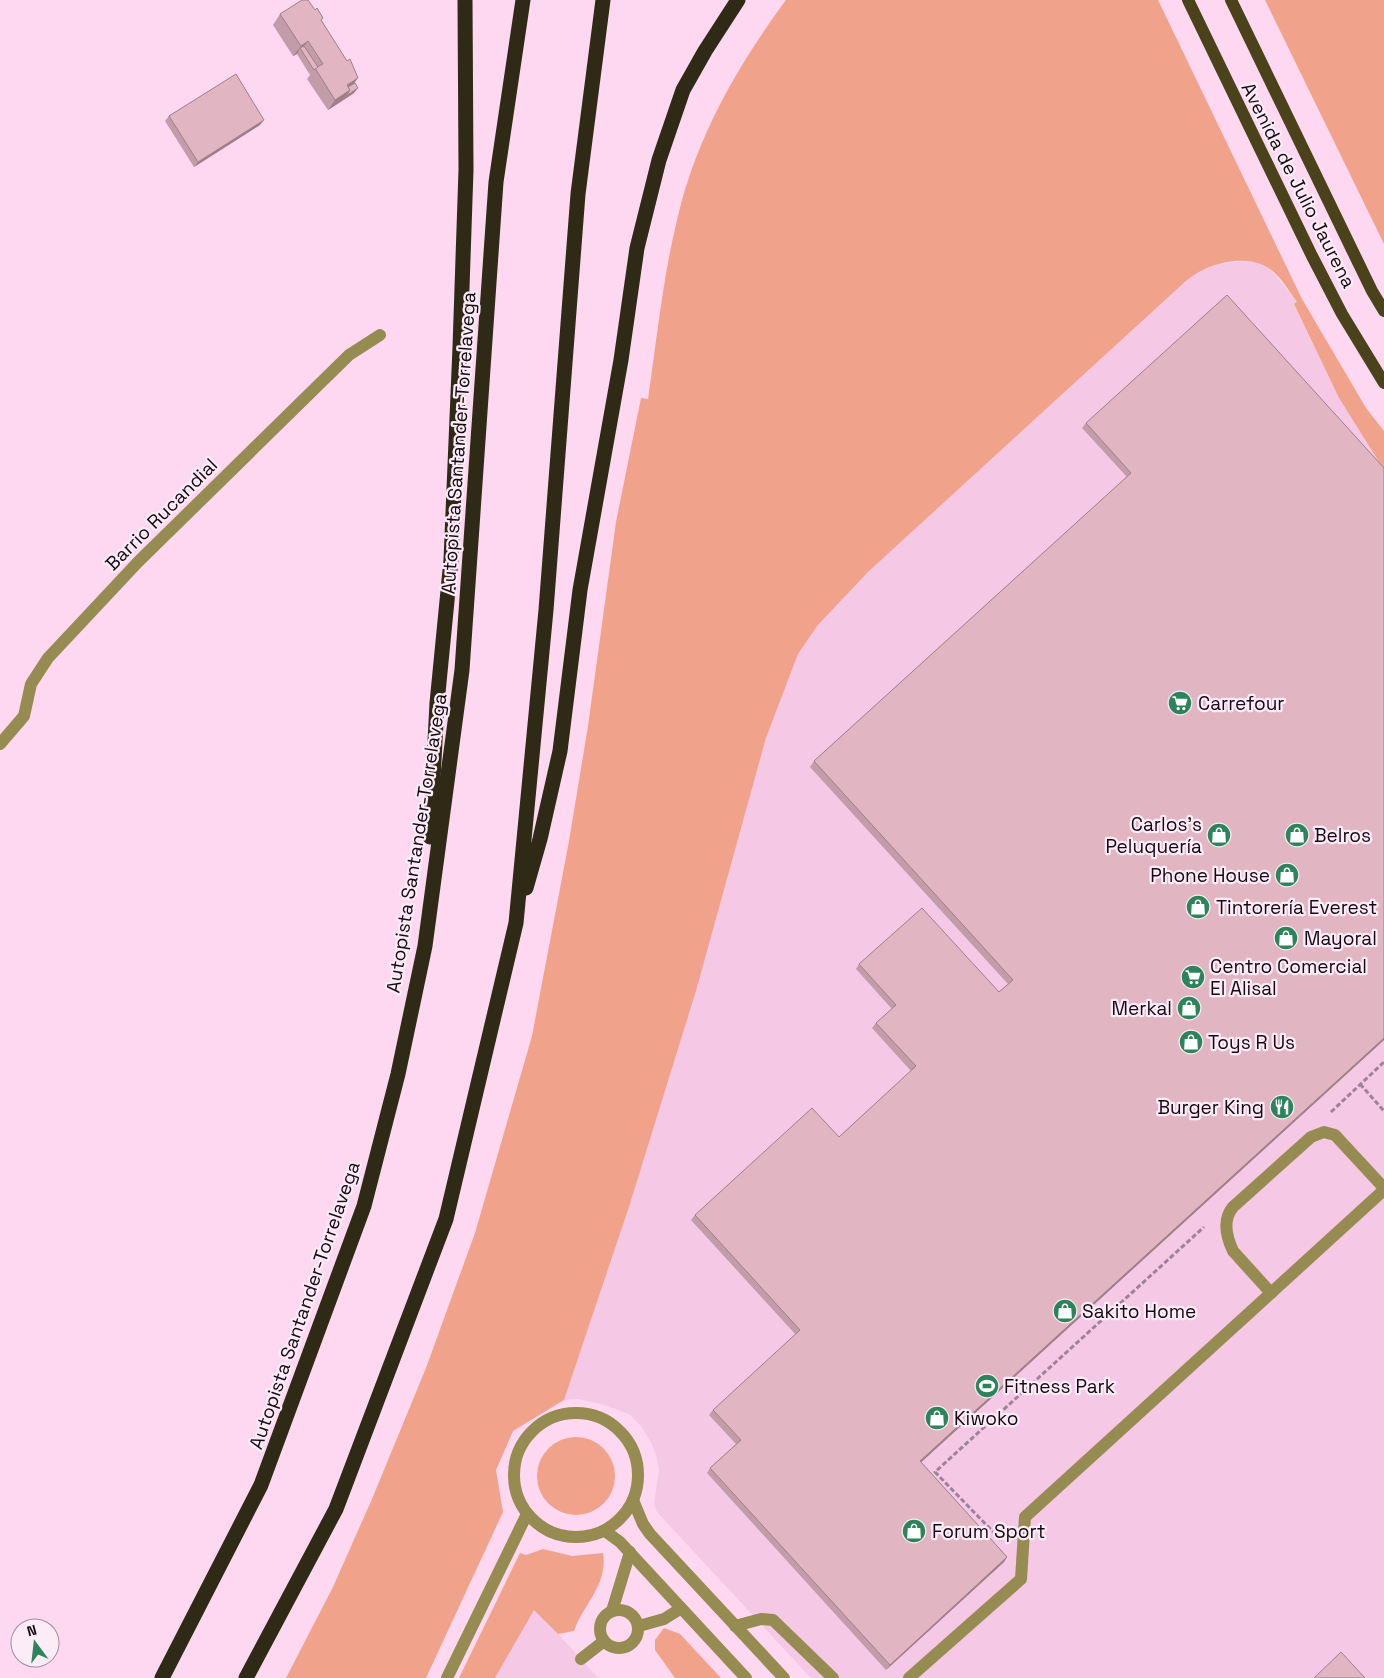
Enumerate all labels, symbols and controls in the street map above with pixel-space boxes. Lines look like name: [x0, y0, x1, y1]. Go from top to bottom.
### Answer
street label: Avenida de Julio Jaurena: [1236, 78, 1361, 292]
street label: Autopista Santander-Torrelavega: [435, 291, 482, 595]
street label: Barrio Rucandial: [100, 453, 223, 576]
supermarket icon: Carrefour: [1167, 690, 1193, 716]
street label: Autopista Santander-Torrelavega: [380, 691, 453, 995]
place label: Carrefour: [1198, 691, 1284, 716]
place label: Carlos's Peluquería: [1106, 812, 1202, 859]
shop icon: Carlos's Peluquería: [1206, 822, 1232, 848]
shop icon: Belros: [1284, 822, 1310, 848]
place label: Belros: [1314, 823, 1371, 848]
shop icon: Phone House: [1274, 862, 1300, 888]
place label: Phone House: [1150, 863, 1270, 888]
shop icon: Tintorería Everest: [1185, 894, 1211, 920]
place label: Tintorería Everest: [1216, 895, 1377, 920]
shop icon: Mayoral: [1273, 925, 1299, 951]
place label: Mayoral: [1304, 926, 1377, 951]
place label: Centro Comercial El Alisal: [1210, 954, 1367, 1001]
supermarket icon: Centro Comercial El Alisal: [1180, 964, 1206, 990]
shop icon: Merkal: [1176, 995, 1202, 1021]
place label: Merkal: [1112, 996, 1172, 1021]
shop icon: Toys R Us: [1178, 1029, 1204, 1055]
place label: Toys R Us: [1208, 1030, 1295, 1055]
restaurant icon: Burger King: [1269, 1094, 1295, 1120]
place label: Burger King: [1157, 1095, 1264, 1120]
street label: Autopista Santander-Torrelavega: [243, 1158, 366, 1452]
shop icon: Sakito Home: [1052, 1298, 1078, 1324]
place label: Sakito Home: [1082, 1299, 1196, 1324]
sports icon: Fitness Park: [974, 1373, 1000, 1399]
place label: Fitness Park: [1004, 1374, 1115, 1399]
shop icon: Kiwoko: [924, 1405, 950, 1431]
place label: Kiwoko: [954, 1406, 1018, 1431]
shop icon: Forum Sport: [901, 1518, 927, 1544]
place label: Forum Sport: [932, 1519, 1045, 1544]
north arrow: [10, 1618, 60, 1668]
text: N: [25, 1621, 39, 1640]

